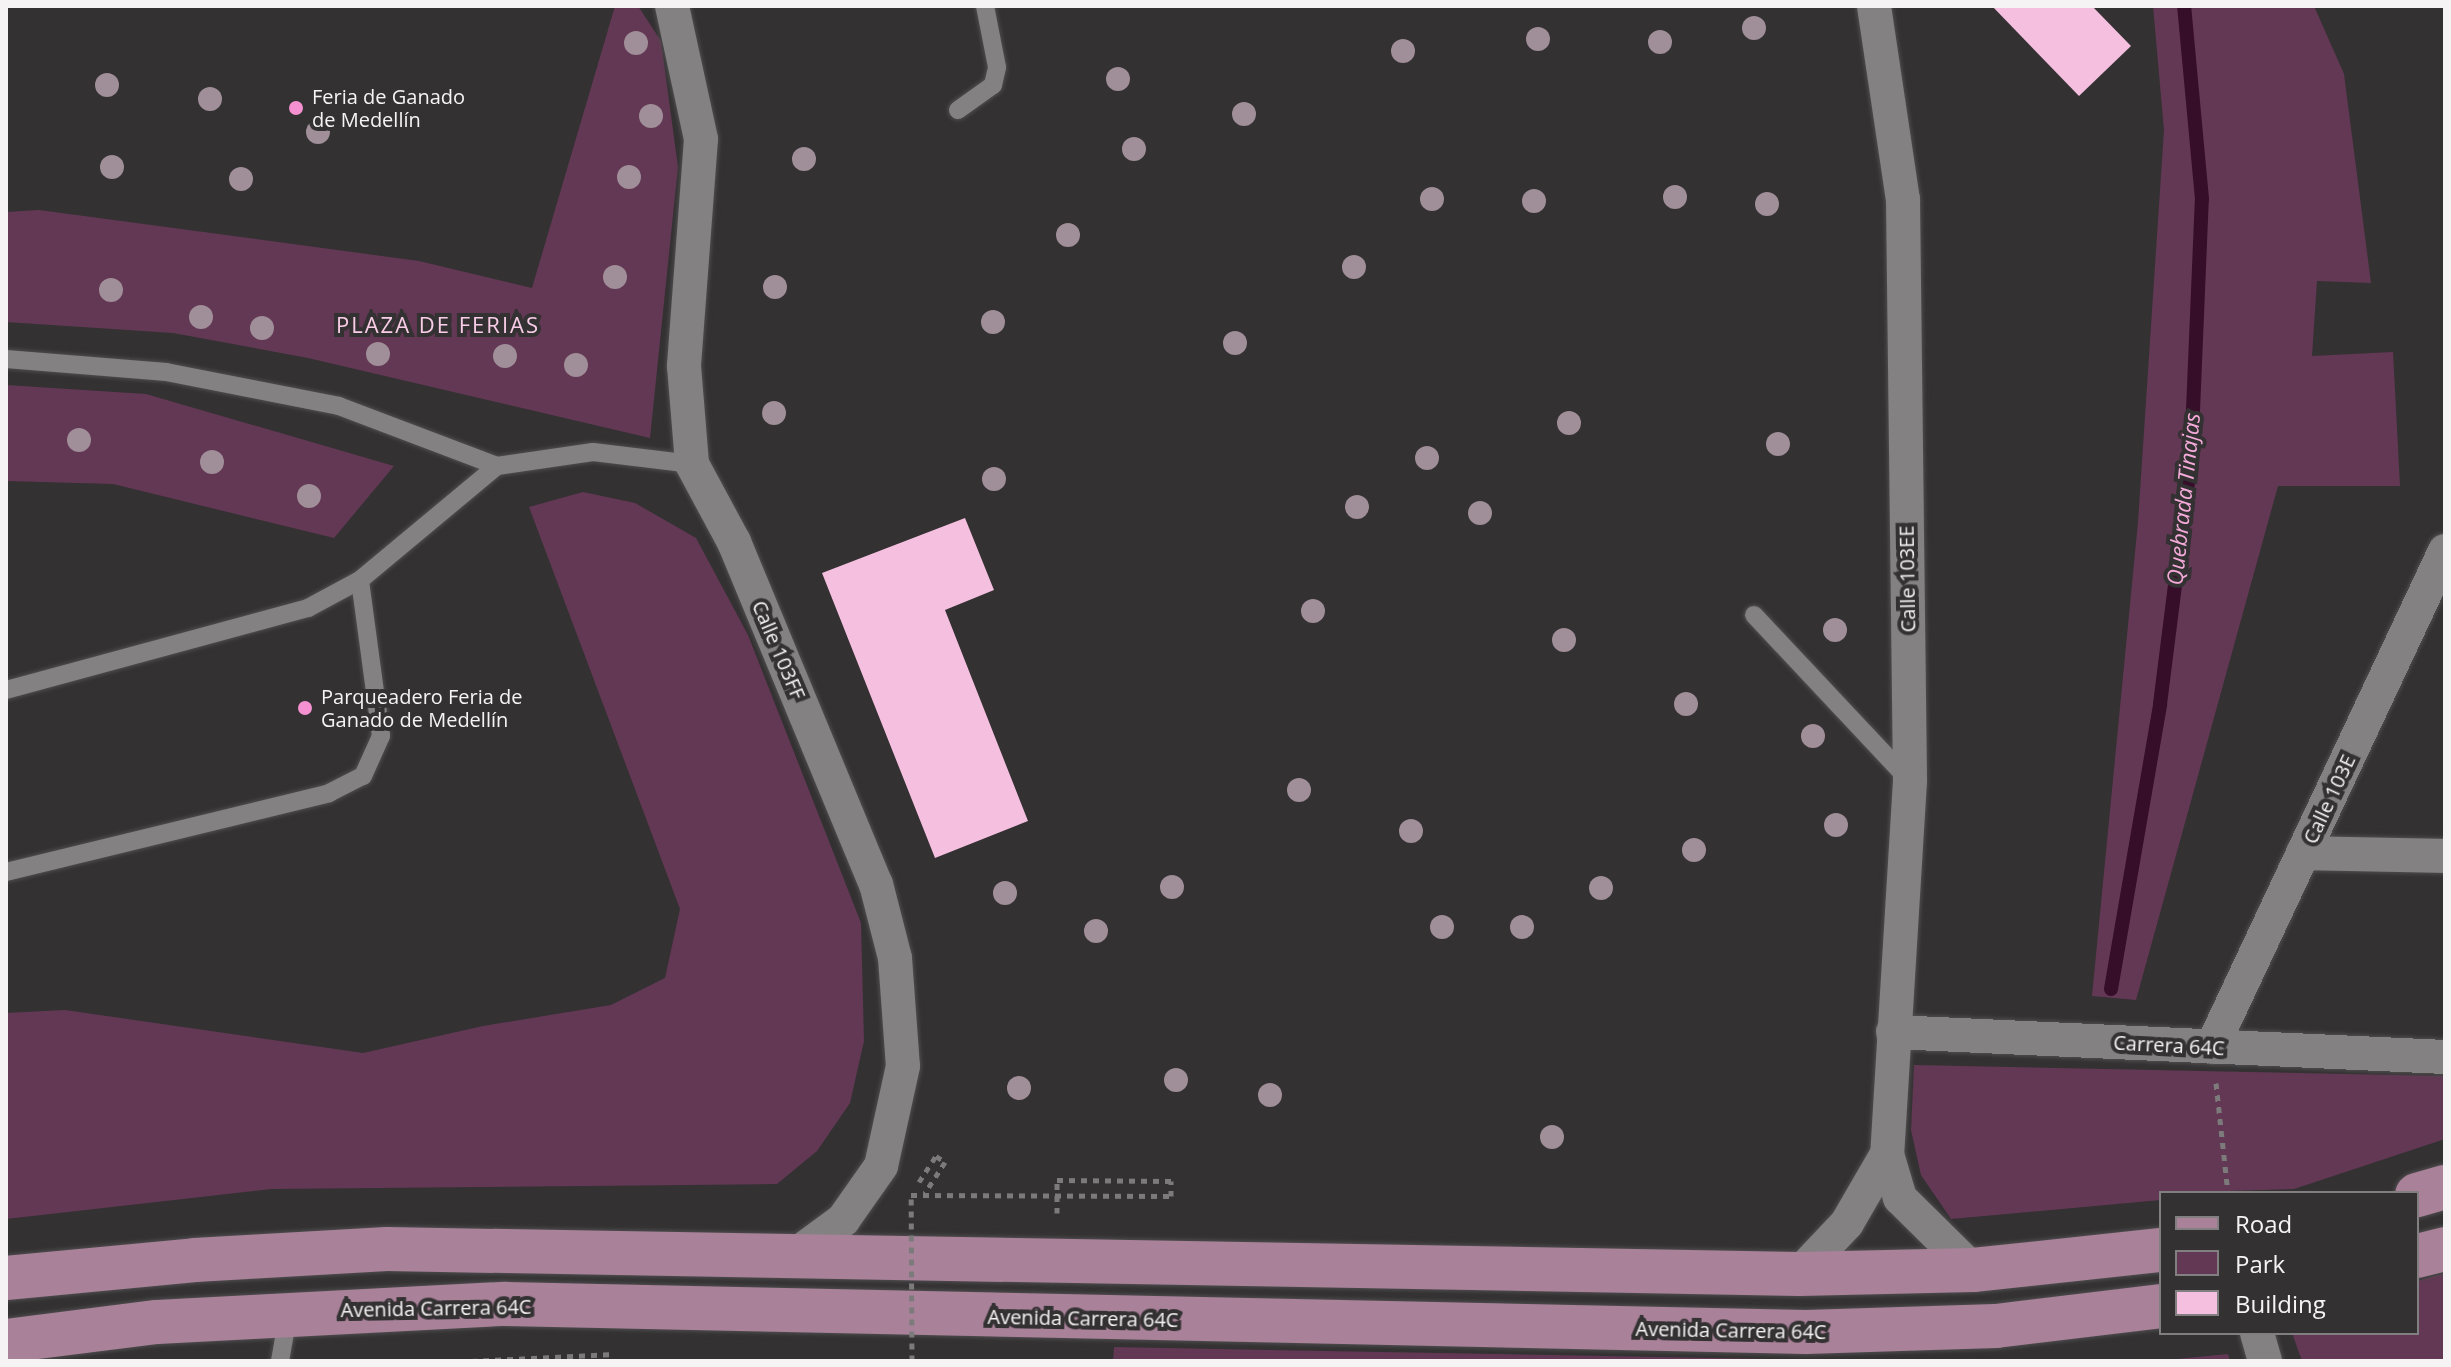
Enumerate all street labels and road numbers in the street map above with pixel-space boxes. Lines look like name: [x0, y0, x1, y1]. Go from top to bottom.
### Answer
street label: Calle 103EE: [1894, 525, 1920, 633]
street label: Calle 103FF: [747, 597, 811, 703]
street label: Calle 103E: [2298, 751, 2360, 847]
street label: Carrera 64C: [2113, 1030, 2225, 1060]
street label: Avenida Carrera 64C: [340, 1294, 532, 1322]
street label: Avenida Carrera 64C: [987, 1304, 1179, 1332]
street label: Avenida Carrera 64C: [1635, 1316, 1827, 1344]

